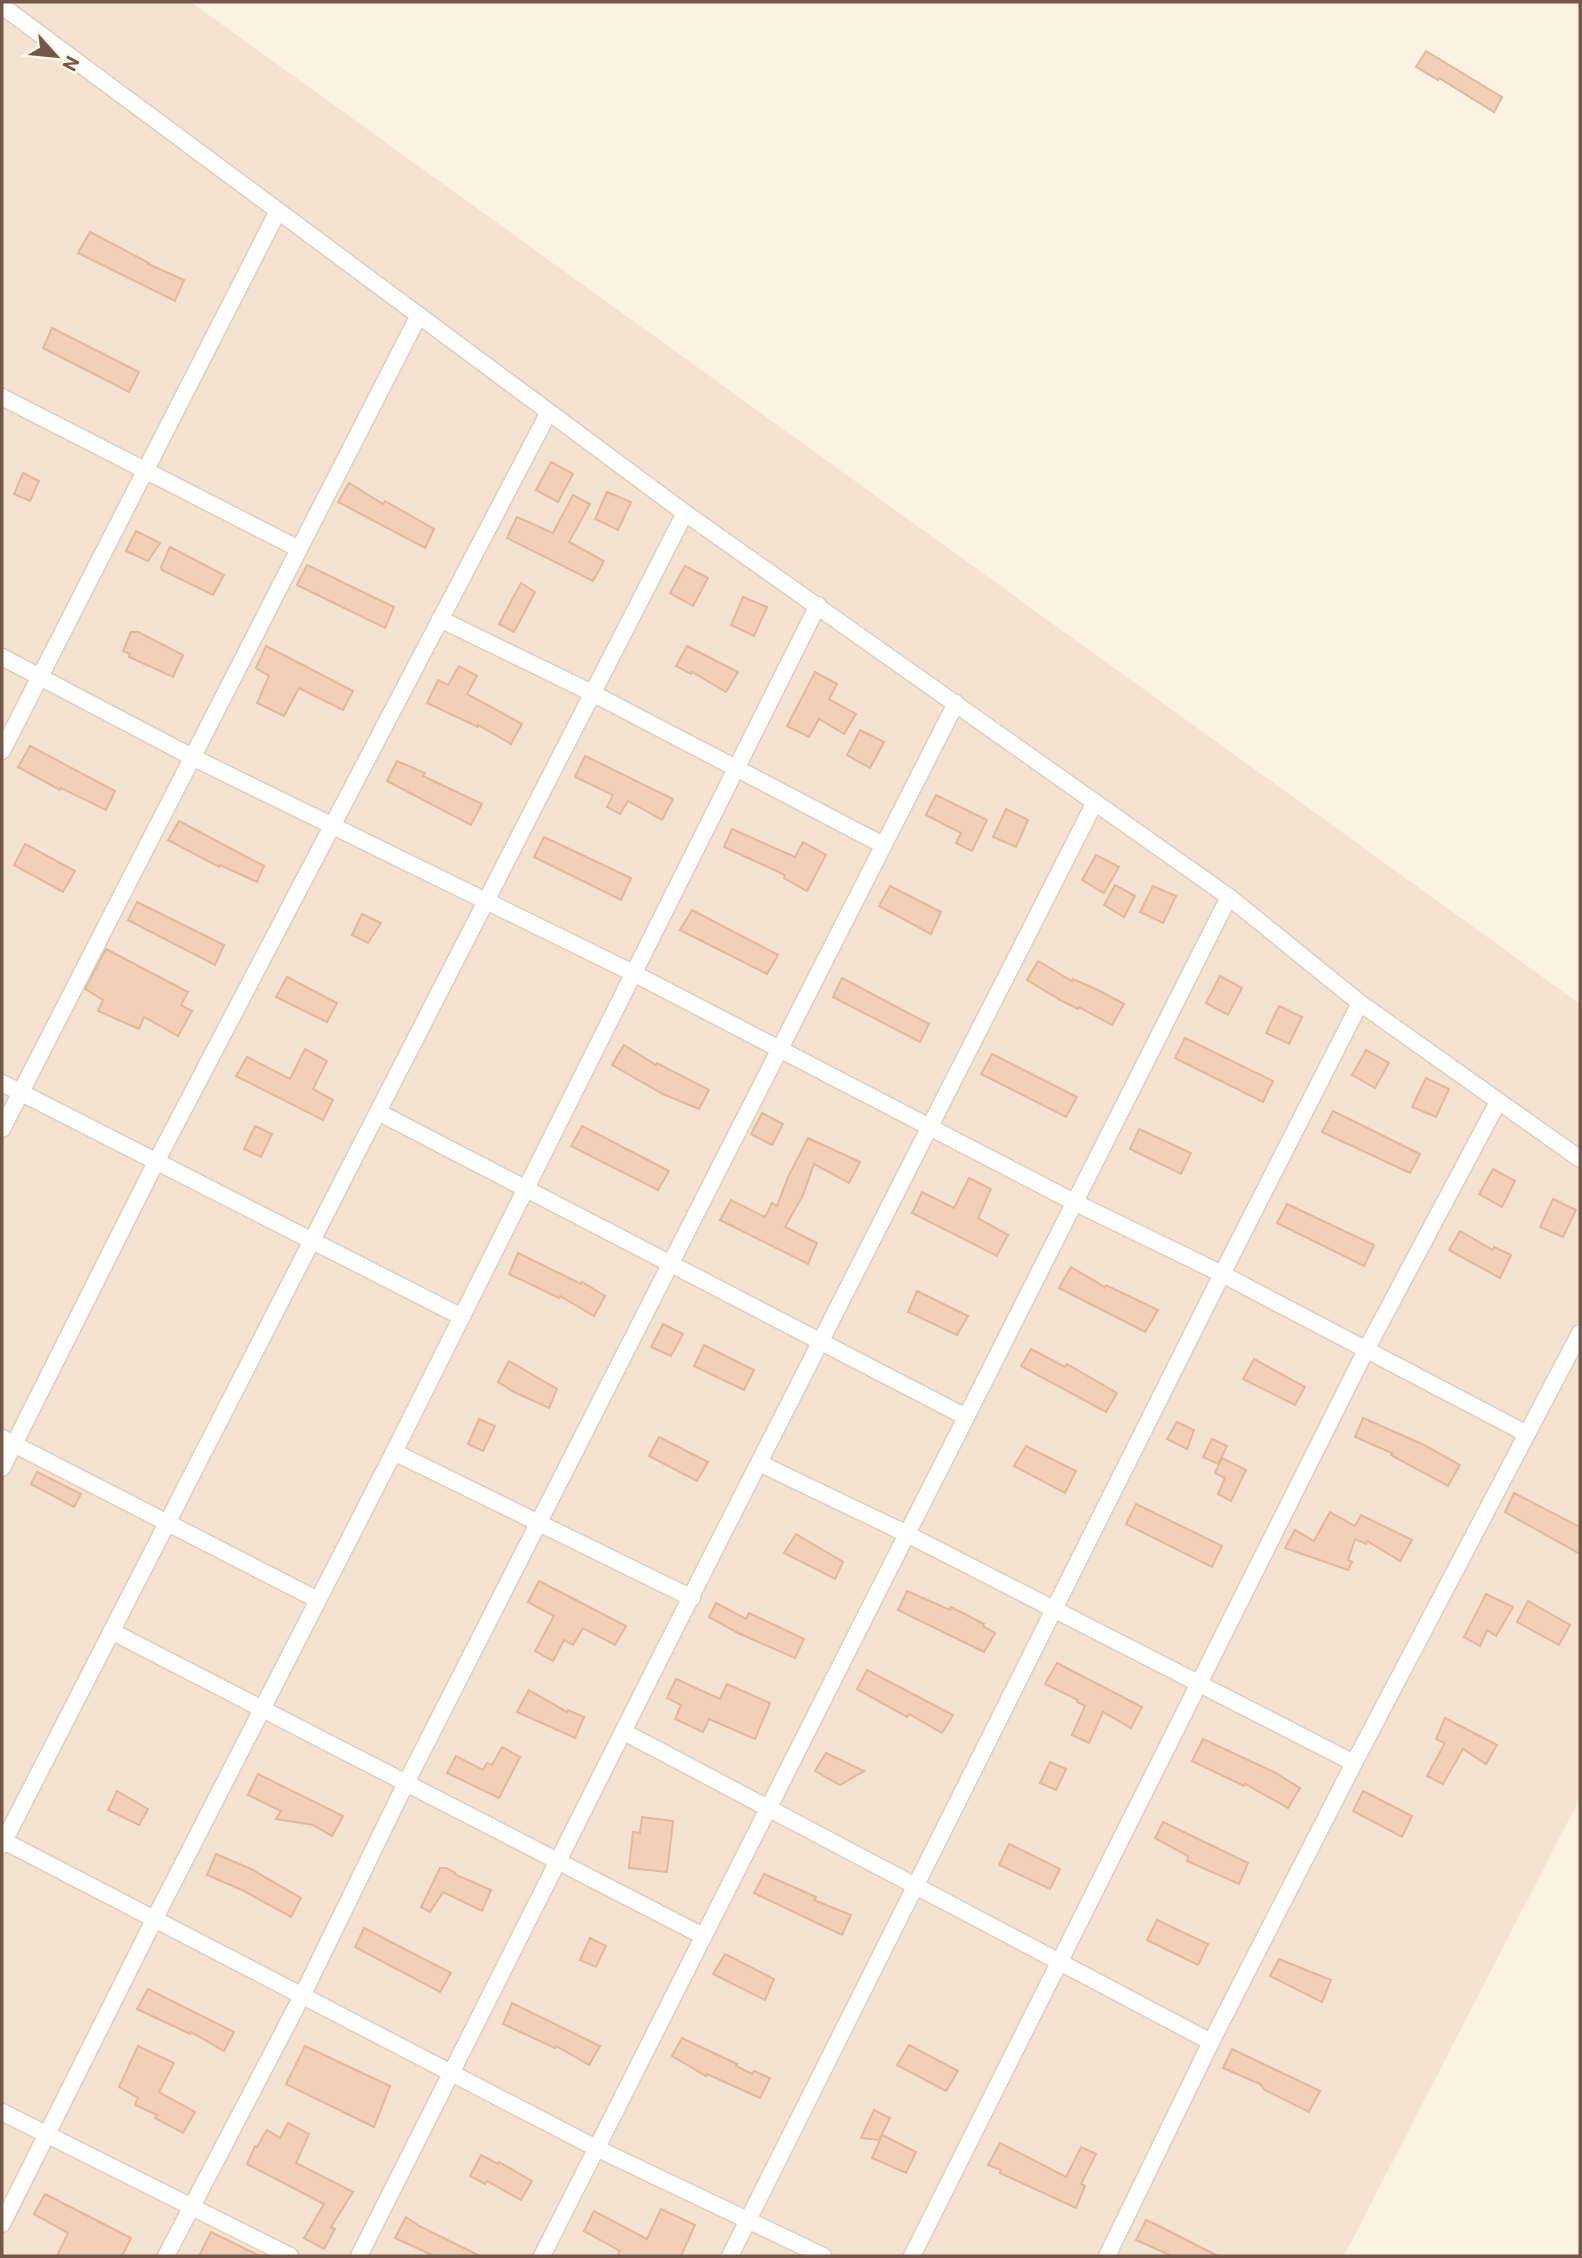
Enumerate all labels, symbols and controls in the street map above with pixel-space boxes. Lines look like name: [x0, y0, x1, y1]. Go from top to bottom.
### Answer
north arrow: [21, 21, 91, 91]
text: N: [57, 52, 84, 75]

